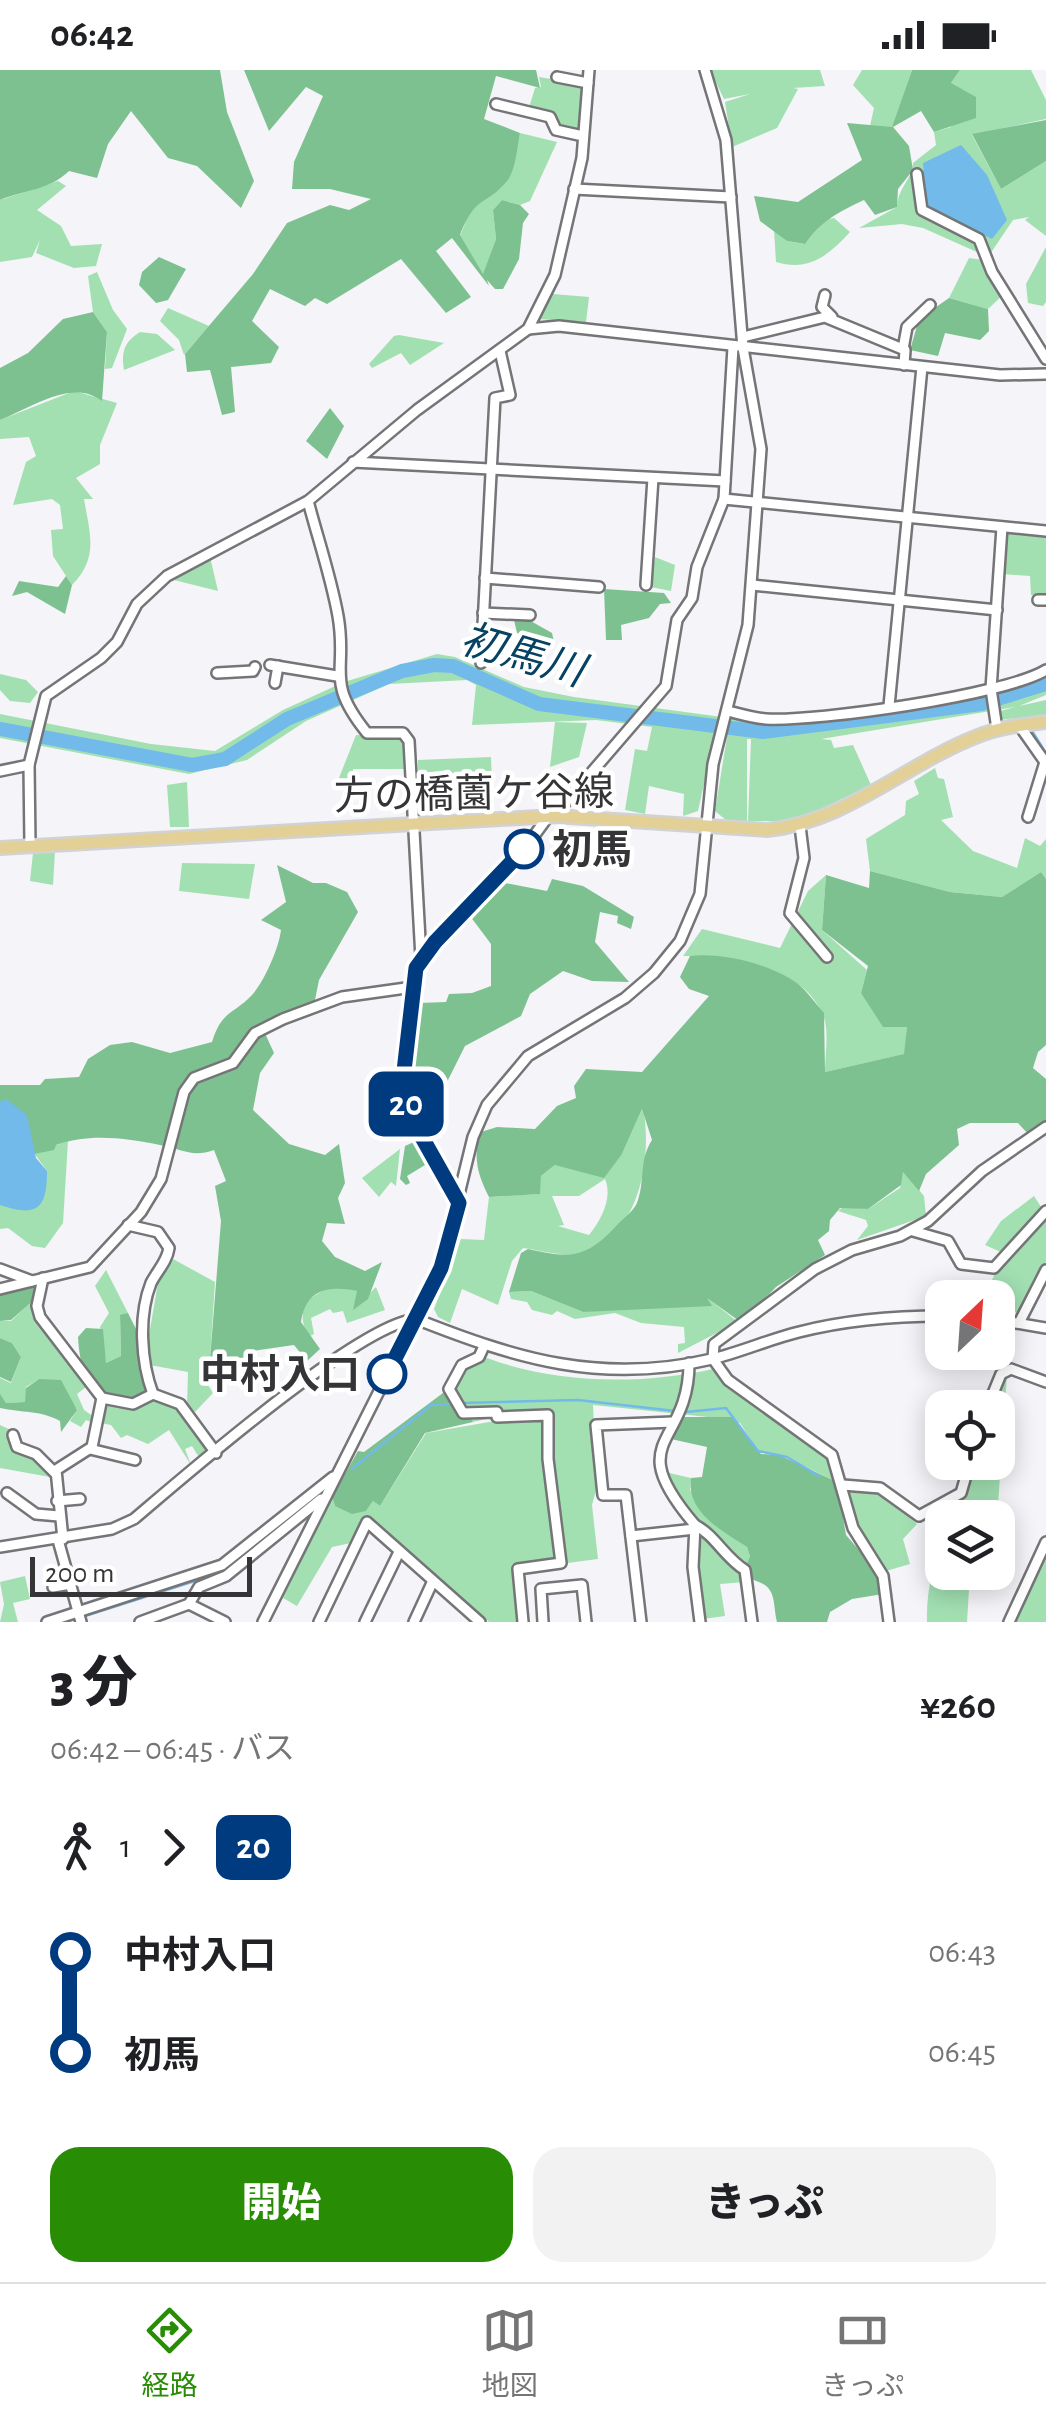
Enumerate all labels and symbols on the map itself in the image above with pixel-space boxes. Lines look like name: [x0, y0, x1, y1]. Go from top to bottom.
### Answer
water label: 初馬川: [456, 616, 593, 695]
street label: 方の橋薗ケ谷線: [334, 771, 614, 817]
place label: 初馬: [552, 828, 632, 871]
marker: 初馬: [505, 830, 543, 868]
line badge: 20: [361, 1072, 451, 1136]
north arrow: [925, 1280, 1015, 1370]
place label: 中村入口: [200, 1353, 360, 1396]
marker: 中村入口: [368, 1355, 406, 1393]
scale bar: [30, 1552, 252, 1596]

